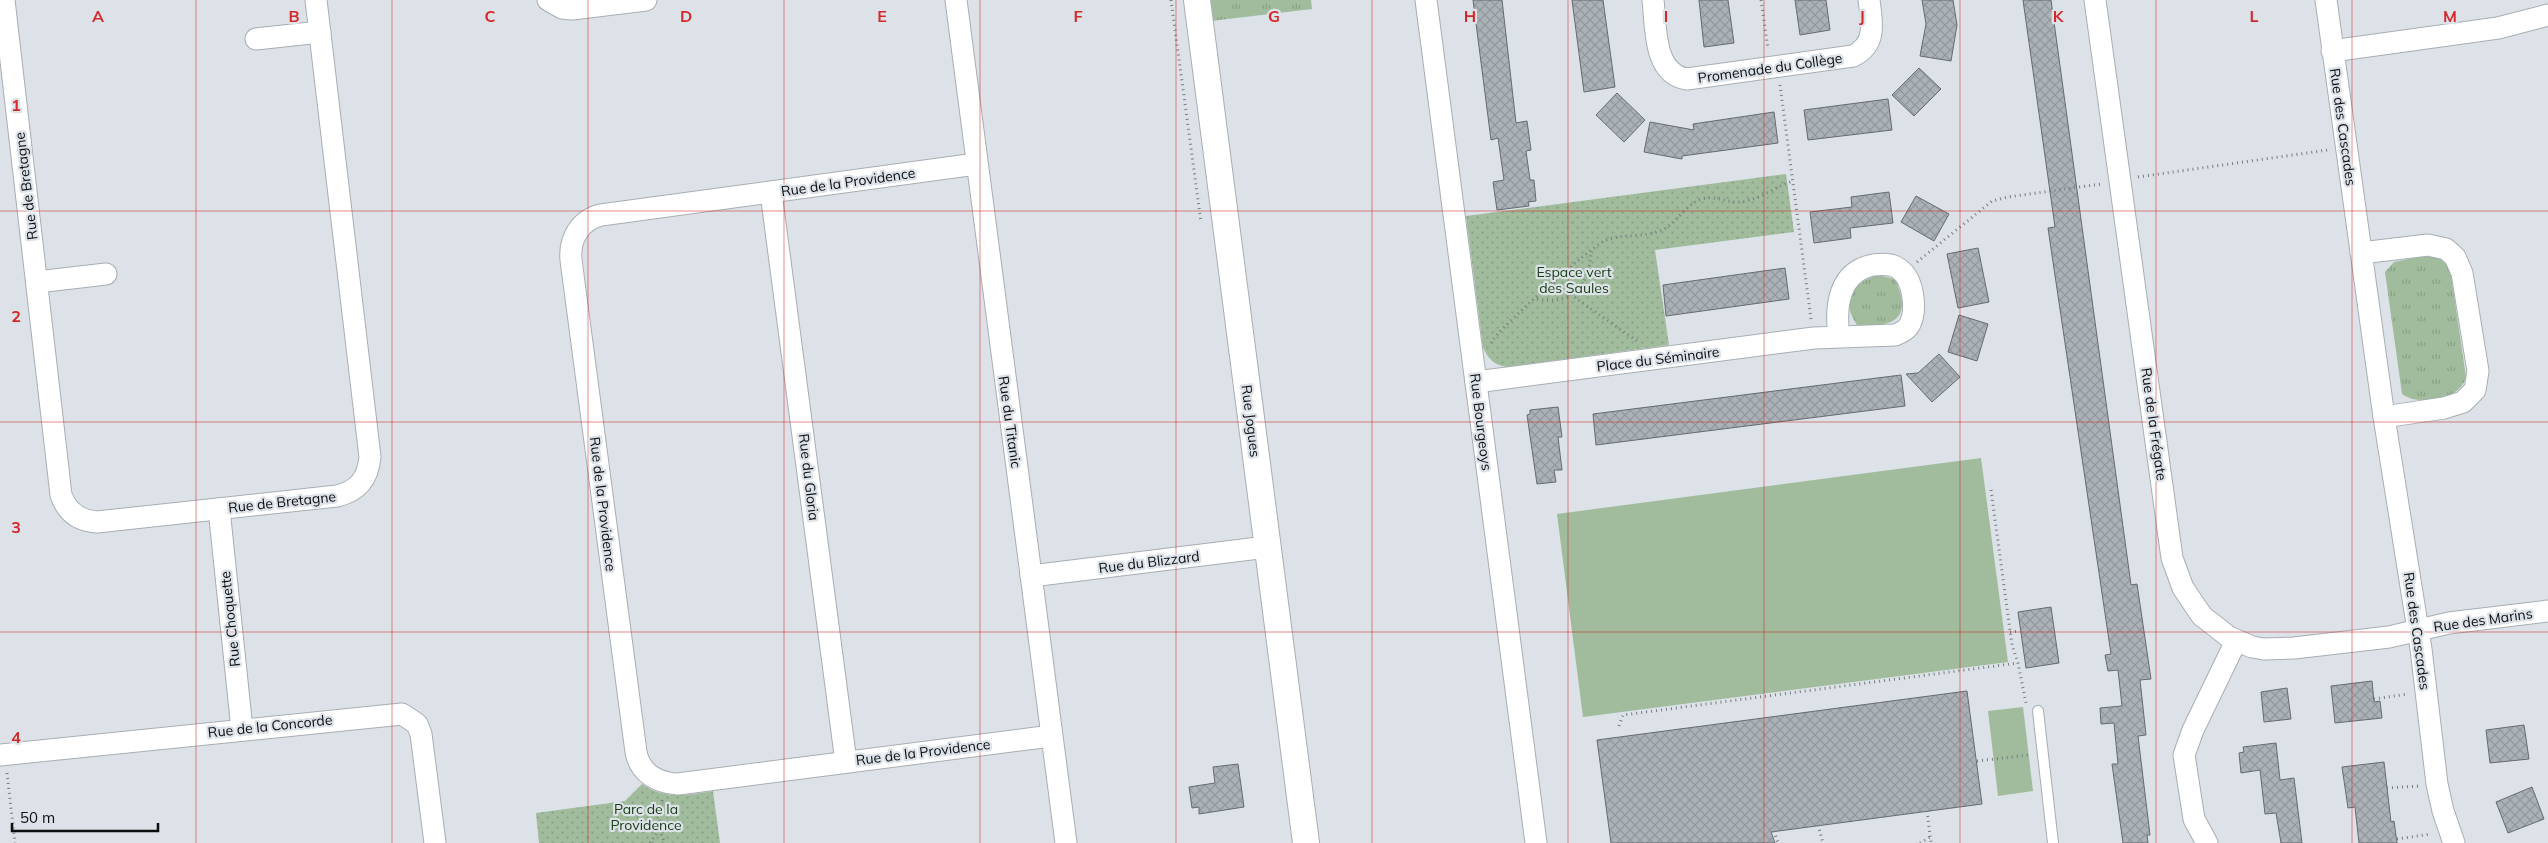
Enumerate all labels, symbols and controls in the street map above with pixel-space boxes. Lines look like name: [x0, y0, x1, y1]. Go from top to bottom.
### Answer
text: A: [92, 6, 104, 26]
text: B: [288, 6, 300, 26]
text: C: [485, 6, 496, 26]
text: D: [680, 6, 692, 26]
text: E: [877, 6, 887, 26]
text: F: [1073, 6, 1083, 26]
text: G: [1268, 6, 1280, 26]
text: H: [1464, 6, 1476, 26]
text: I: [1664, 6, 1668, 26]
text: J: [1859, 6, 1865, 26]
text: K: [2053, 6, 2065, 26]
text: L: [2250, 6, 2259, 26]
text: M: [2443, 6, 2457, 26]
street label: Promenade du Collège: [1697, 49, 1843, 87]
street label: Rue des Cascades: [2326, 67, 2360, 187]
text: 1: [11, 95, 21, 115]
street label: Rue de Bretagne: [10, 131, 42, 241]
street label: Rue de la Providence: [780, 164, 916, 200]
park label: Espace vert des Saules: [1536, 263, 1612, 297]
text: 2: [11, 306, 21, 326]
street label: Place du Séminaire: [1596, 343, 1720, 375]
street label: Rue de la Frégate: [2137, 366, 2171, 482]
street label: Rue Bourgeoys: [1466, 372, 1496, 472]
street label: Rue du Titanic: [995, 375, 1025, 469]
street label: Rue Jogues: [1238, 384, 1264, 458]
street label: Rue du Gloria: [795, 432, 823, 522]
street label: Rue de la Providence: [586, 436, 620, 572]
street label: Rue de Bretagne: [227, 487, 337, 517]
text: 3: [11, 517, 21, 537]
street label: Rue du Blizzard: [1097, 547, 1201, 577]
street label: Rue Choquette: [216, 570, 244, 668]
street label: Rue des Cascades: [2400, 571, 2434, 691]
street label: Rue des Marins: [2432, 604, 2534, 636]
street label: Rue de la Concorde: [207, 711, 333, 741]
text: 4: [11, 727, 21, 747]
street label: Rue de la Providence: [855, 735, 991, 769]
scale bar: [12, 800, 159, 832]
park label: Parc de la Providence: [610, 800, 682, 834]
text: 50 m: [20, 808, 55, 827]

